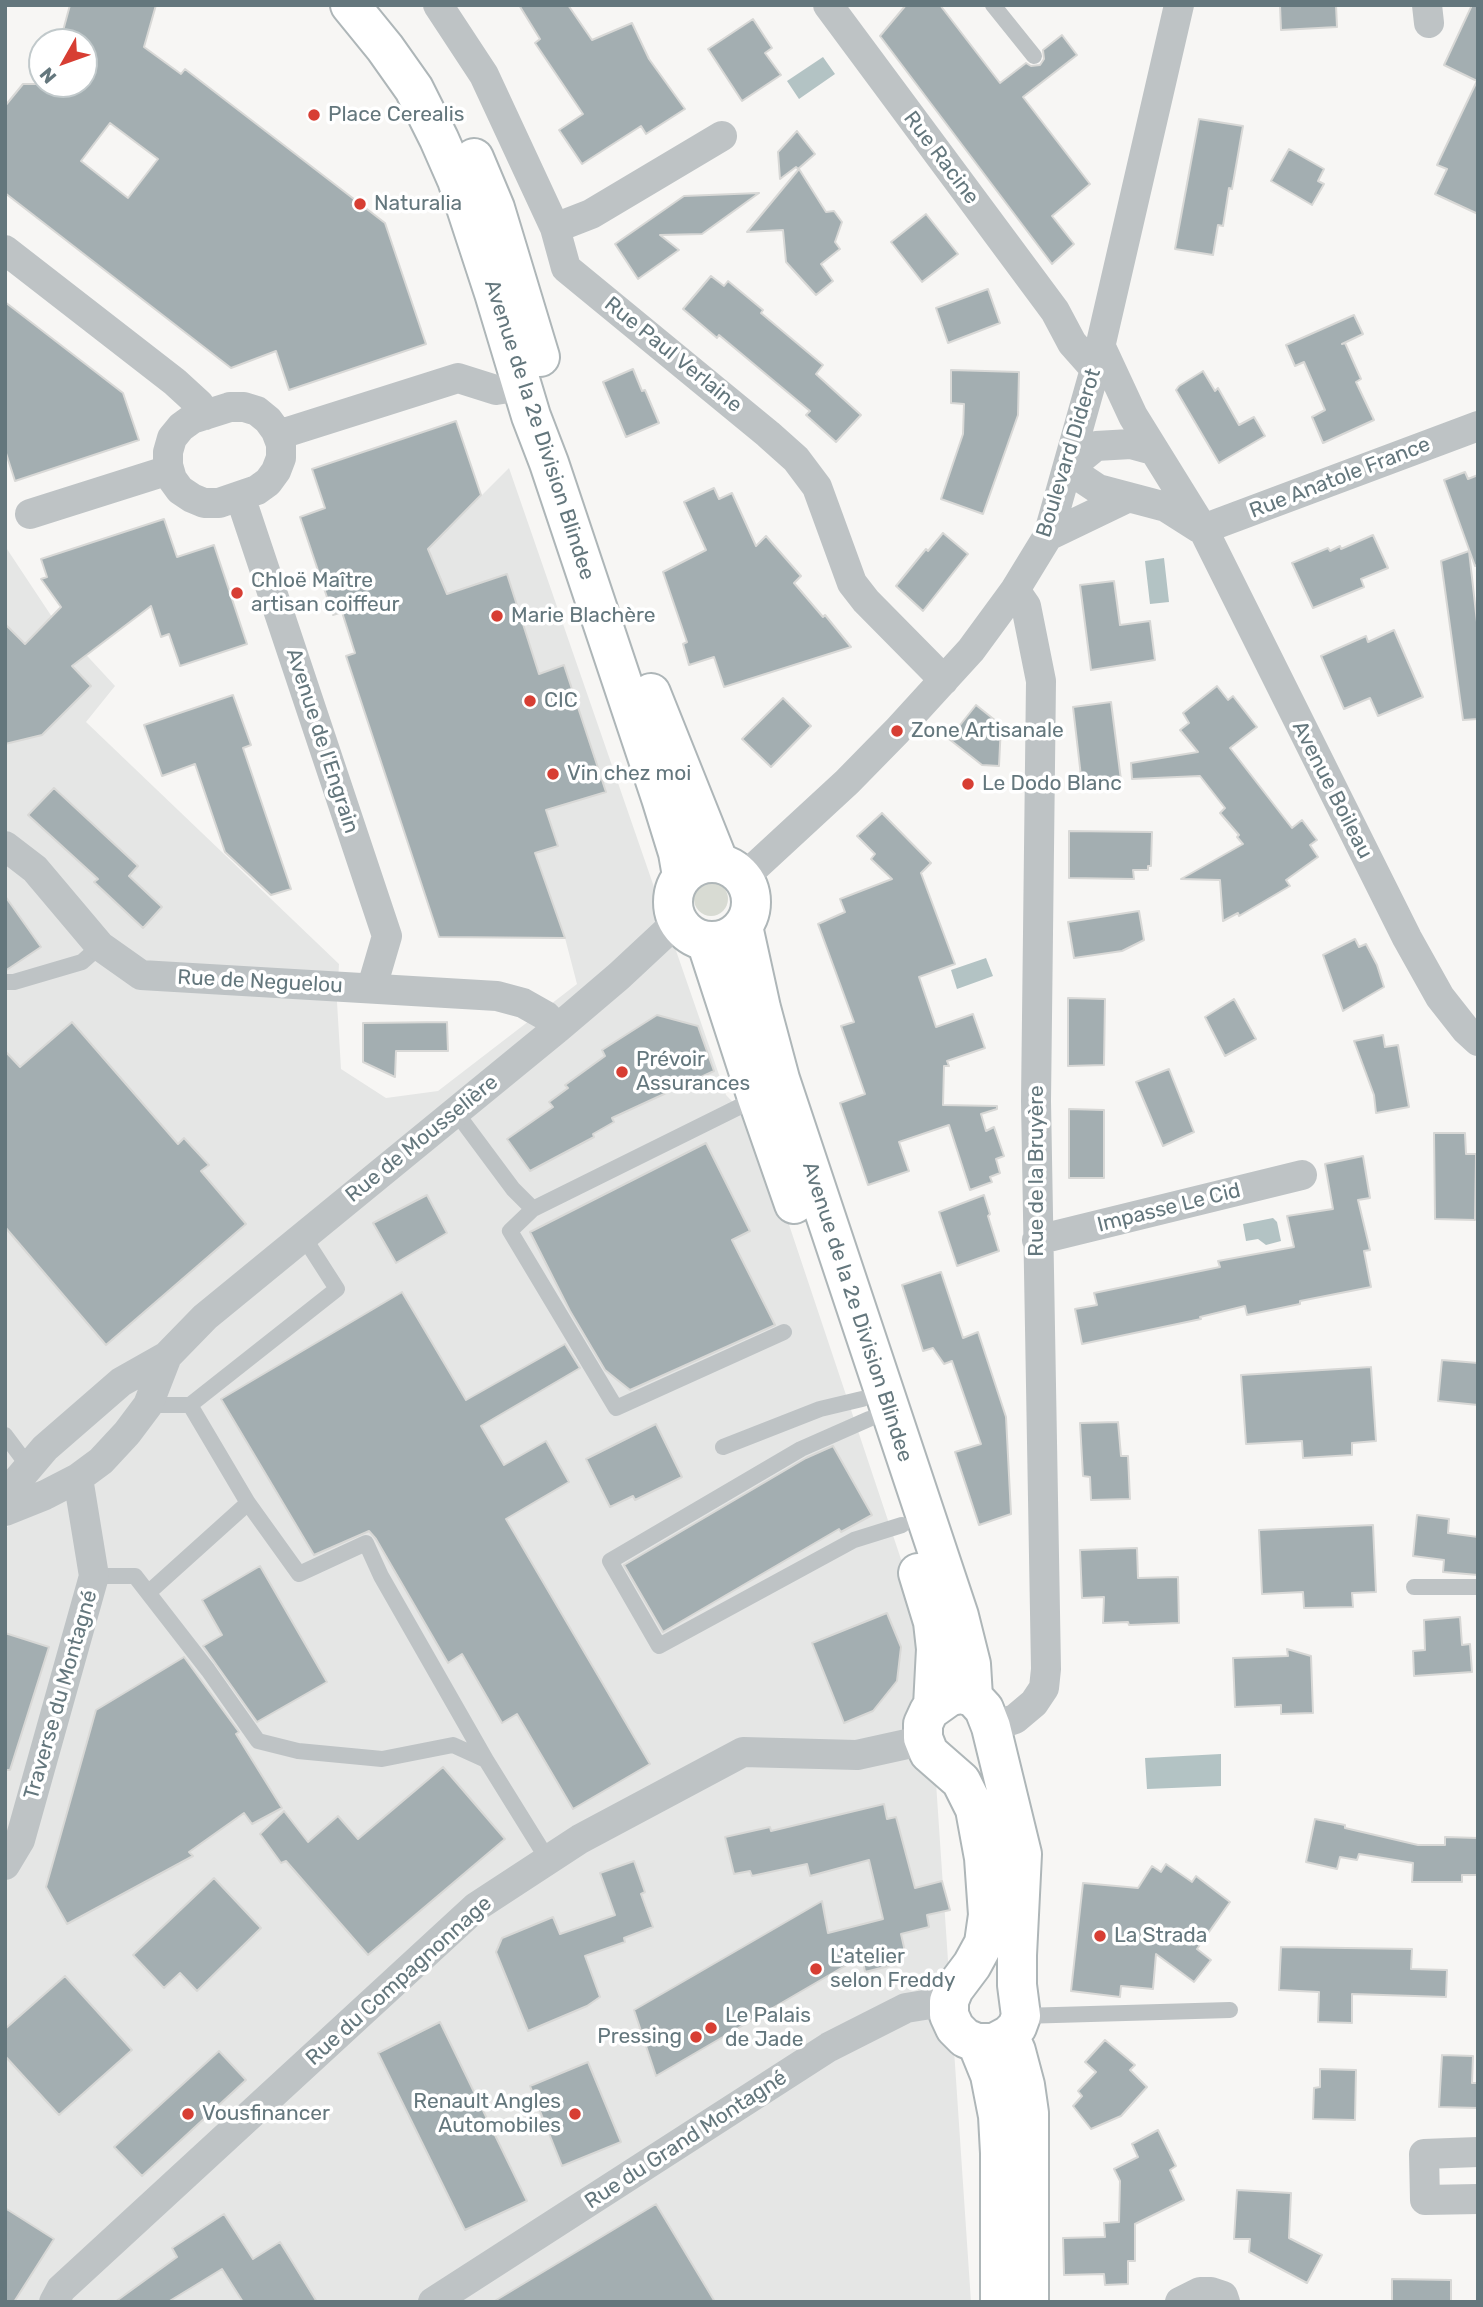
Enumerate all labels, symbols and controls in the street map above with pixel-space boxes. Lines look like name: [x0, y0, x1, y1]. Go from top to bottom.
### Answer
north arrow: [28, 28, 98, 98]
text: N: [35, 63, 61, 88]
place label: Place Cerealis: [328, 102, 464, 128]
marker: Place Cerealis: [306, 107, 322, 123]
street label: Rue Racine: [898, 107, 984, 209]
place label: Naturalia: [374, 191, 462, 217]
marker: Naturalia: [352, 196, 368, 212]
street label: Avenue de la 2e Division Blindee: [478, 277, 600, 583]
street label: Rue Paul Verlaine: [599, 292, 747, 418]
street label: Boulevard Diderot: [1031, 366, 1107, 540]
street label: Rue Anatole France: [1246, 432, 1434, 524]
place label: Chloë Maître artisan coiffeur: [251, 568, 399, 618]
marker: Chloë Maître artisan coiffeur: [229, 585, 245, 601]
place label: Marie Blachère: [511, 603, 656, 629]
marker: Marie Blachère: [489, 608, 505, 624]
street label: Avenue de l'Engrain: [280, 645, 364, 837]
place label: CIC: [544, 688, 578, 714]
marker: CIC: [522, 693, 538, 709]
street label: Avenue Boileau: [1287, 717, 1377, 863]
place label: Zone Artisanale: [911, 718, 1064, 744]
marker: Zone Artisanale: [889, 723, 905, 739]
place label: Vin chez moi: [567, 761, 691, 787]
marker: Vin chez moi: [545, 766, 561, 782]
place label: Le Dodo Blanc: [982, 771, 1122, 797]
marker: Le Dodo Blanc: [960, 776, 976, 792]
street label: Rue de Neguelou: [177, 965, 343, 999]
place label: Prévoir Assurances: [636, 1047, 750, 1097]
marker: Prévoir Assurances: [614, 1064, 630, 1080]
street label: Rue de Mousselière: [341, 1070, 503, 1208]
street label: Rue de la Bruyère: [1024, 1085, 1050, 1257]
street label: Avenue de la 2e Division Blindee: [796, 1159, 918, 1465]
street label: Impasse Le Cid: [1095, 1178, 1243, 1238]
street label: Traverse du Montagné: [19, 1587, 103, 1803]
street label: Rue du Compagnonnage: [301, 1891, 497, 2071]
place label: La Strada: [1114, 1923, 1207, 1949]
marker: La Strada: [1092, 1928, 1108, 1944]
place label: L'atelier selon Freddy: [830, 1944, 956, 1994]
marker: L'atelier selon Freddy: [808, 1961, 824, 1977]
place label: Le Palais de Jade: [725, 2003, 811, 2053]
marker: Le Palais de Jade: [703, 2020, 719, 2036]
place label: Pressing: [597, 2024, 682, 2050]
marker: Pressing: [688, 2029, 704, 2045]
street label: Rue du Grand Montagné: [580, 2065, 792, 2215]
place label: Renault Angles Automobiles: [413, 2089, 561, 2139]
place label: Vousfinancer: [202, 2101, 330, 2127]
marker: Vousfinancer: [180, 2106, 196, 2122]
marker: Renault Angles Automobiles: [567, 2106, 583, 2122]

